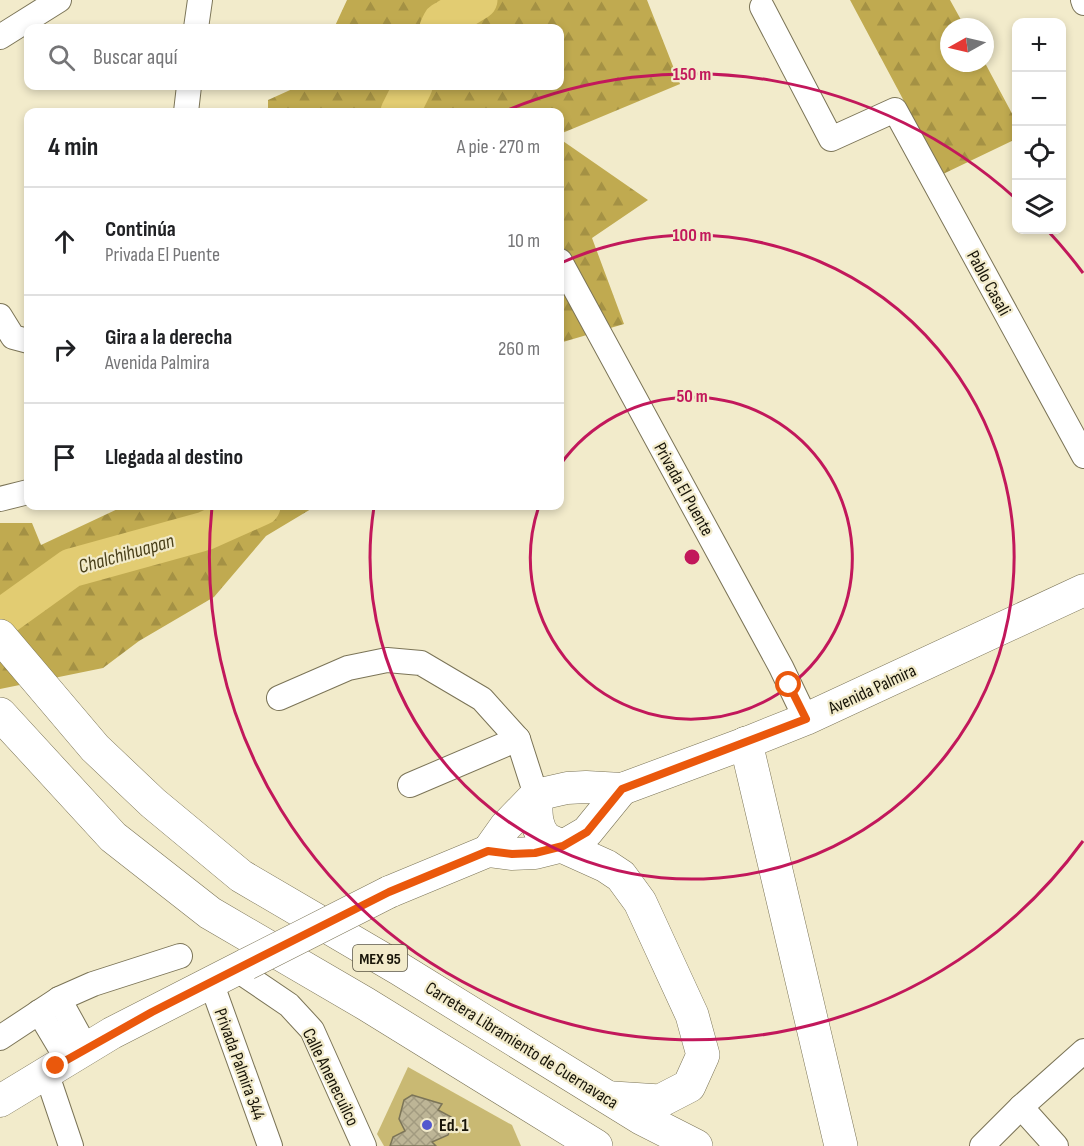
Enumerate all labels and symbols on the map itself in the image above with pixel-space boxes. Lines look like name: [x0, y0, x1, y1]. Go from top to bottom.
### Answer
north arrow: [940, 18, 994, 72]
text: 150 m: [673, 64, 711, 85]
text: 100 m: [673, 225, 712, 246]
street label: Pablo Casali: [962, 247, 1015, 319]
text: 50 m: [676, 386, 708, 407]
street label: Privada El Puente: [649, 439, 718, 540]
water label: Chalchihuapan: [76, 529, 177, 579]
centre of rings: [682, 547, 702, 567]
street label: Avenida Palmira: [824, 660, 919, 719]
route start: [775, 671, 801, 697]
road number: MEX 95: [353, 945, 407, 971]
street label: Carretera Libramiento de Cuernavaca: [422, 977, 622, 1113]
street label: Privada Palmira 344: [210, 1006, 270, 1123]
street label: Calle Anenecuilco: [298, 1025, 363, 1130]
route end: [42, 1052, 68, 1078]
place label: Ed. 1: [439, 1115, 469, 1136]
marker: Ed. 1: [420, 1118, 434, 1132]

